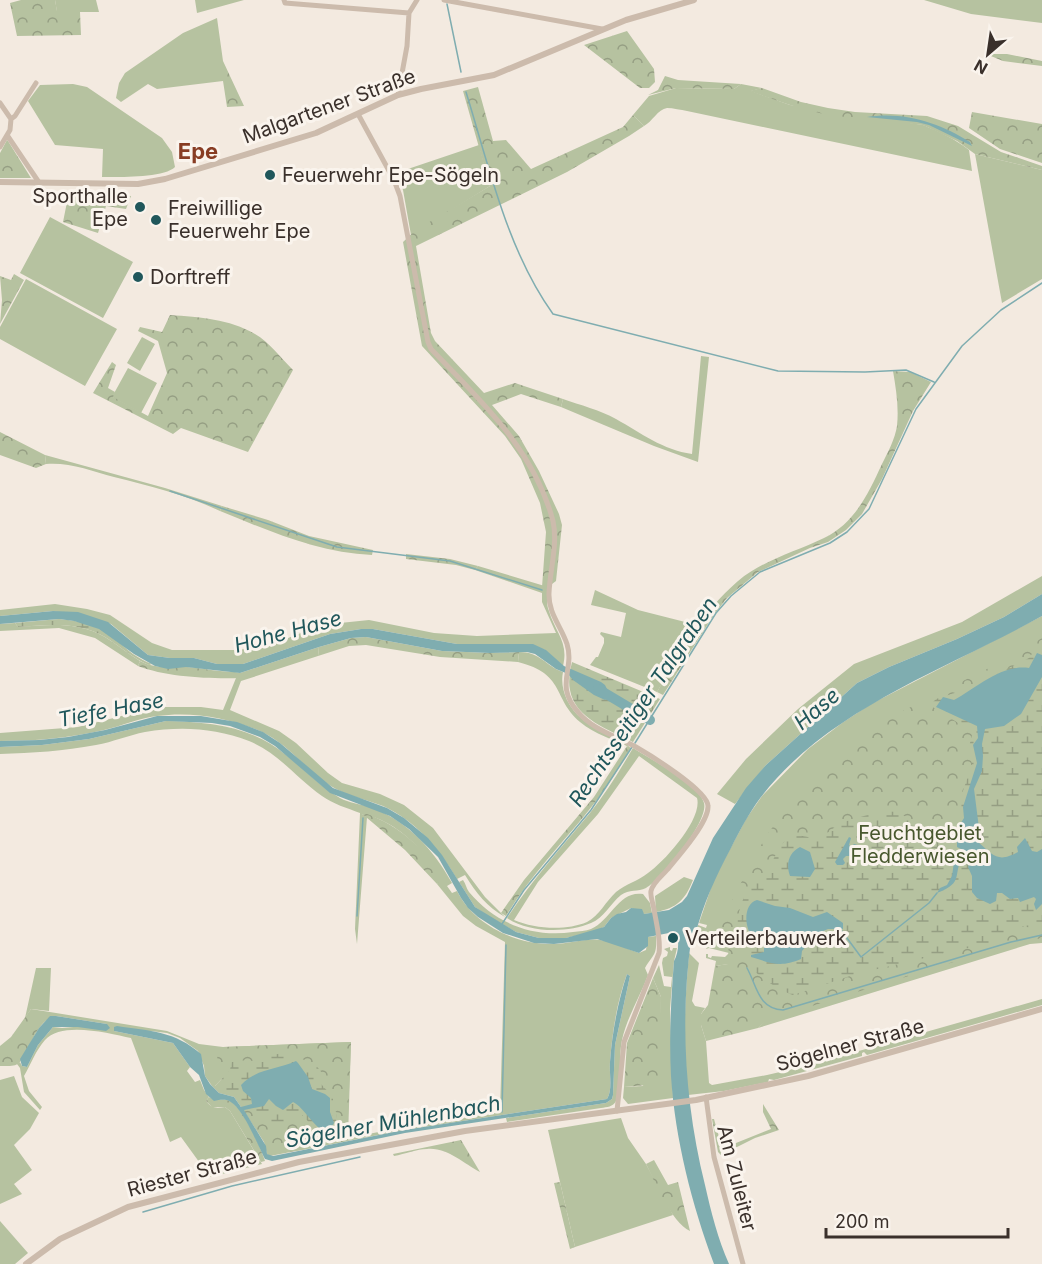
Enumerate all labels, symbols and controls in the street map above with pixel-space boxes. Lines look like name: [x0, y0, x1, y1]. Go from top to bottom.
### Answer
north arrow: [958, 24, 1018, 84]
text: N: [971, 55, 991, 79]
street label: Malgartener Straße: [239, 64, 419, 148]
district label: Epe: [178, 138, 218, 164]
place label: Feuerwehr Epe-Sögeln: [282, 163, 499, 187]
marker: Feuerwehr Epe-Sögeln: [263, 168, 277, 182]
place label: Sporthalle Epe: [32, 184, 128, 231]
place label: Freiwillige Feuerwehr Epe: [168, 196, 310, 243]
marker: Sporthalle Epe: [133, 200, 147, 214]
marker: Freiwillige Feuerwehr Epe: [149, 213, 163, 227]
place label: Dorftreff: [150, 265, 231, 289]
marker: Dorftreff: [131, 270, 145, 284]
water label: Rechtsseitiger Talgraben: [563, 592, 722, 811]
water label: Hohe Hase: [231, 605, 344, 658]
water label: Hase: [789, 682, 845, 735]
water label: Tiefe Hase: [56, 687, 166, 732]
park label: Feuchtgebiet Fledderwiesen: [850, 821, 990, 868]
place label: Verteilerbauwerk: [685, 926, 846, 950]
marker: Verteilerbauwerk: [666, 931, 680, 945]
street label: Sögelner Straße: [773, 1014, 927, 1076]
water label: Sögelner Mühlenbach: [283, 1090, 502, 1153]
street label: Am Zuleiter: [712, 1123, 762, 1234]
street label: Riester Straße: [125, 1144, 259, 1202]
scale bar: [826, 1201, 1008, 1239]
text: 200 m: [835, 1211, 890, 1232]

